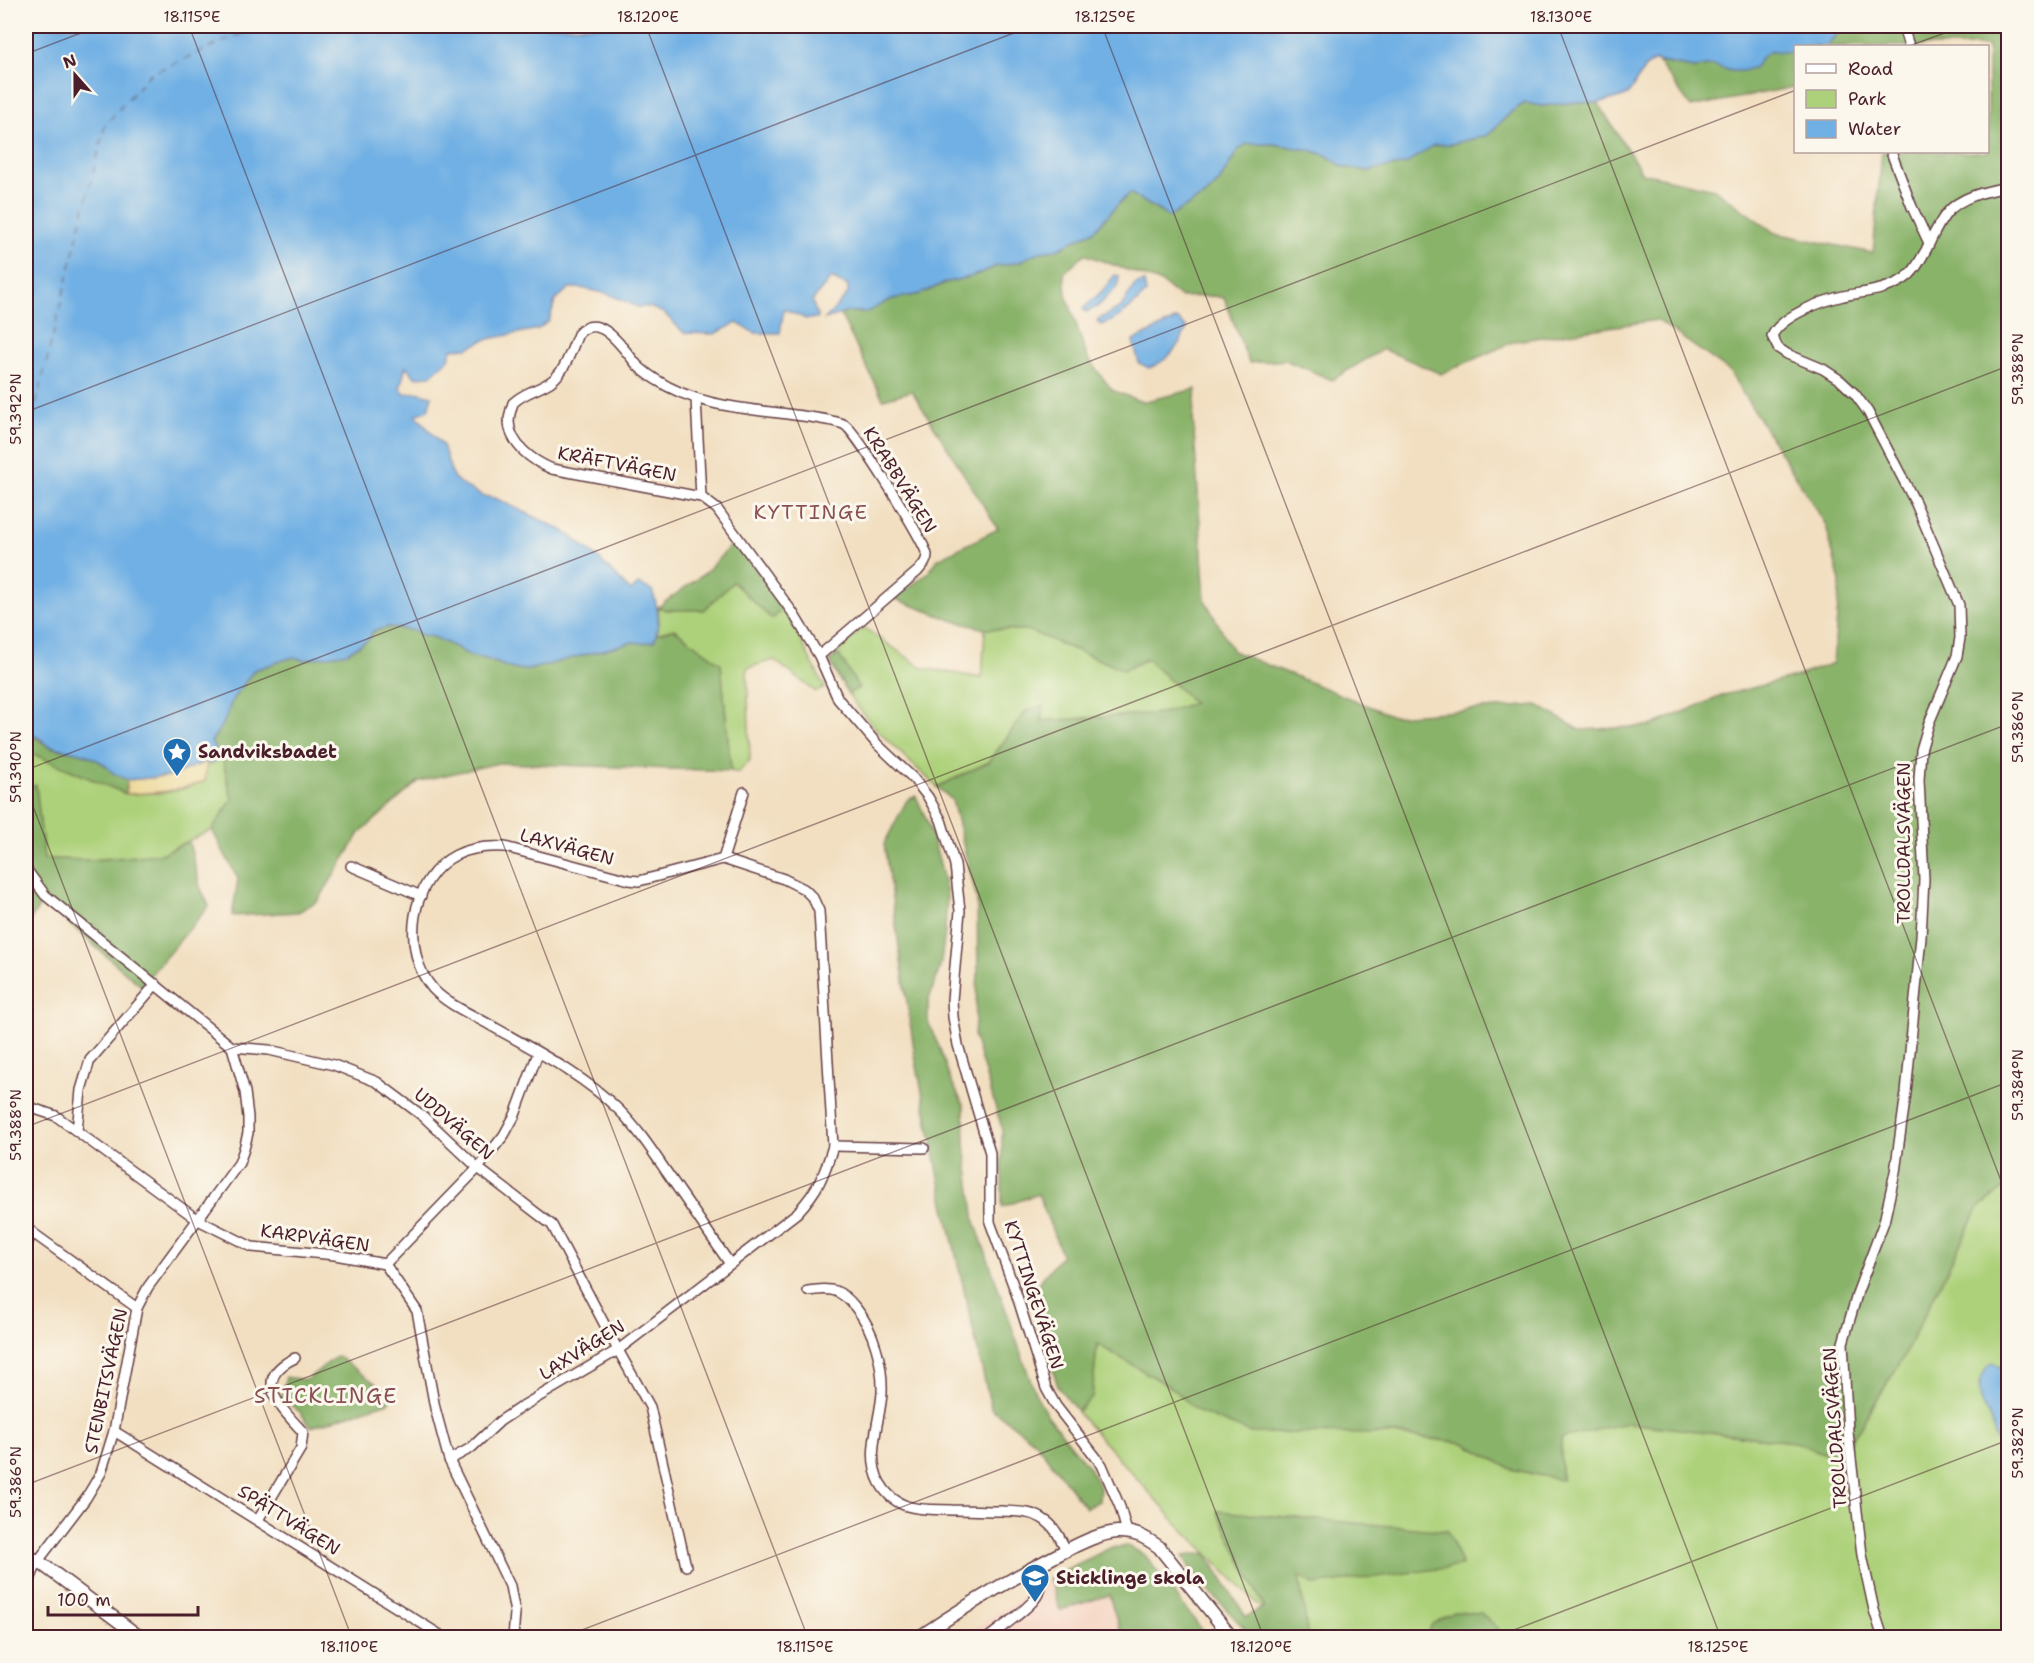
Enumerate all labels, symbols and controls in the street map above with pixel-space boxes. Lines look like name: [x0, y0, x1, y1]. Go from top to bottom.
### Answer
text: 18.115°E: [164, 7, 220, 27]
text: 18.120°E: [617, 7, 679, 27]
text: 18.125°E: [1075, 7, 1135, 27]
text: 18.130°E: [1530, 7, 1592, 27]
north arrow: [45, 45, 105, 105]
legend: [1794, 45, 1989, 153]
text: N: [60, 49, 79, 74]
text: Road: [1848, 57, 1893, 81]
text: Park: [1848, 87, 1887, 111]
text: Water: [1848, 117, 1901, 141]
text: 59.388°N: [2008, 333, 2028, 405]
text: 59.392°N: [6, 373, 26, 445]
street label: KRABBVÄGEN: [858, 422, 942, 538]
street label: KRÄFTVÄGEN: [556, 441, 678, 487]
district label: KYTTINGE: [753, 499, 869, 525]
text: 59.386°N: [2008, 691, 2028, 763]
text: 59.390°N: [6, 731, 26, 803]
place icon: Sandviksbadet: [161, 736, 193, 778]
place label: Sandviksbadet: [198, 740, 337, 764]
street label: TROLLDALSVÄGEN: [1892, 762, 1916, 924]
street label: LAXVÄGEN: [517, 823, 617, 871]
text: 59.384°N: [2008, 1049, 2028, 1121]
street label: UDDVÄGEN: [409, 1083, 499, 1165]
text: 59.388°N: [6, 1089, 26, 1161]
street label: KARPVÄGEN: [259, 1218, 371, 1258]
street label: KYTTINGEVÄGEN: [999, 1218, 1069, 1372]
street label: STENBITSVÄGEN: [79, 1306, 133, 1456]
street label: LAXVÄGEN: [535, 1314, 629, 1386]
street label: TROLLDALSVÄGEN: [1817, 1347, 1853, 1509]
district label: STICKLINGE: [254, 1382, 398, 1410]
text: 59.382°N: [2008, 1407, 2028, 1479]
text: 59.386°N: [6, 1446, 26, 1518]
street label: SPÄTTVÄGEN: [233, 1479, 345, 1561]
school or university icon: Sticklinge skola: [1019, 1562, 1051, 1604]
place label: Sticklinge skola: [1056, 1566, 1205, 1590]
scale bar: [48, 1579, 198, 1617]
text: 100 m: [57, 1588, 111, 1612]
text: 18.110°E: [320, 1637, 378, 1657]
text: 18.115°E: [777, 1637, 833, 1657]
text: 18.120°E: [1230, 1637, 1292, 1657]
text: 18.125°E: [1688, 1637, 1748, 1657]

